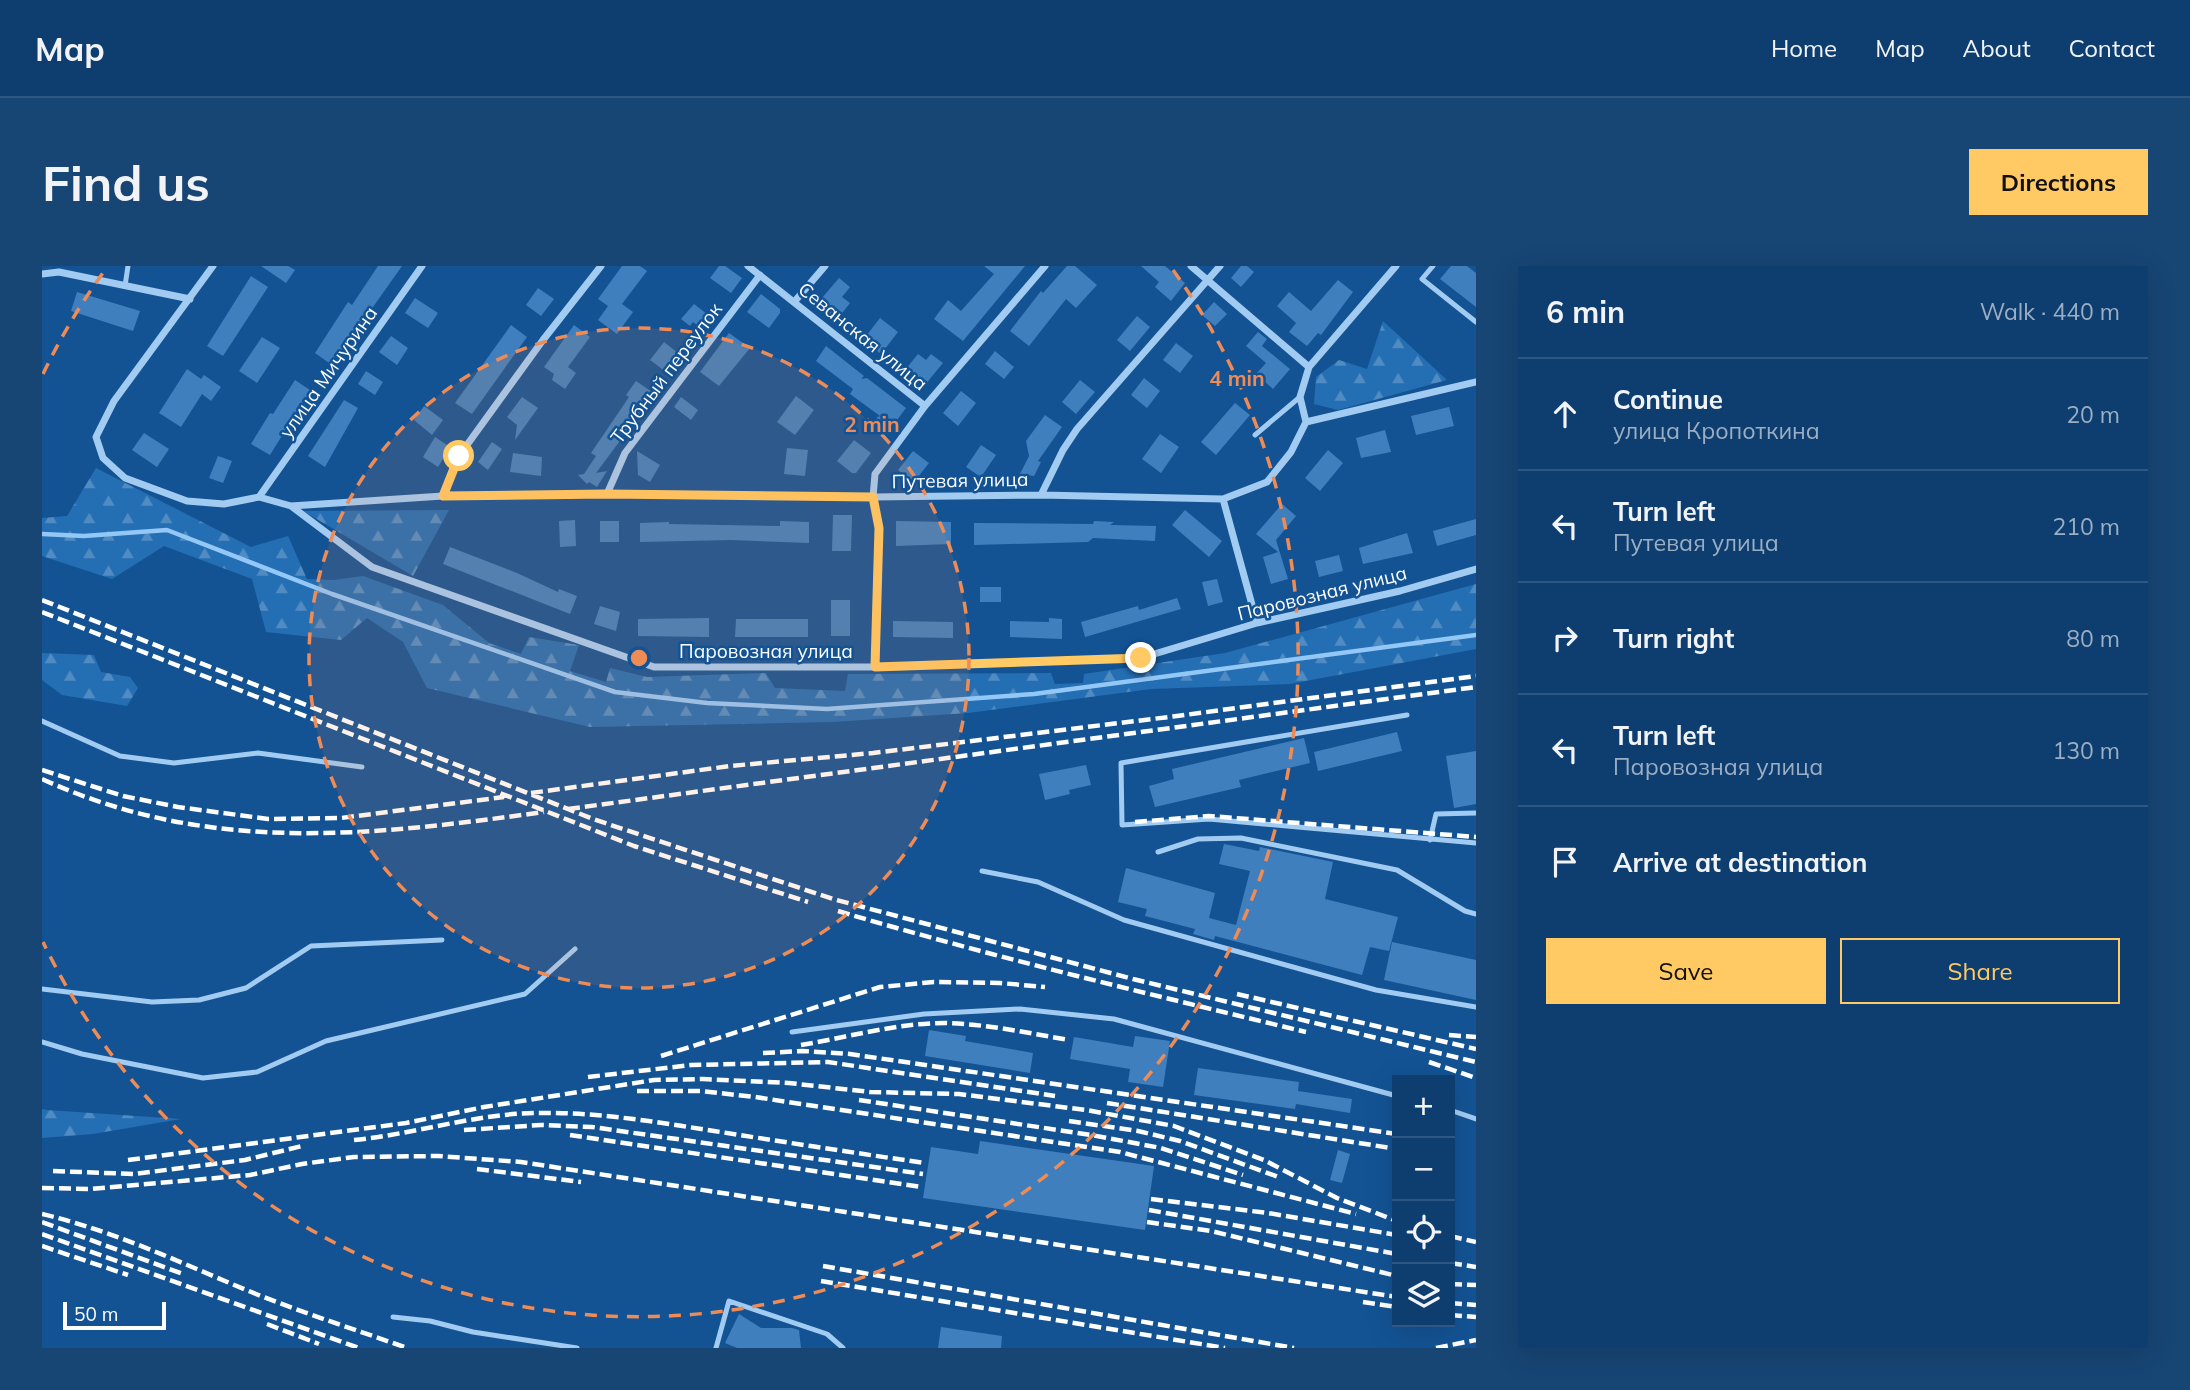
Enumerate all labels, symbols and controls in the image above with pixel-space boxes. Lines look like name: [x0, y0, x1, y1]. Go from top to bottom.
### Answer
text: Map: [35, 28, 105, 69]
text: Home: [1771, 33, 1837, 63]
text: Map: [1875, 33, 1925, 63]
text: About: [1963, 33, 2031, 63]
text: Contact: [2069, 33, 2155, 63]
button: Directions: [1969, 149, 2148, 215]
text: Find us: [42, 152, 210, 213]
street label: Севанская улица: [794, 277, 932, 395]
text: 6 min: [1546, 293, 1625, 331]
street label: Трубный переулок: [605, 297, 727, 448]
text: Walk · 440 m: [1980, 297, 2120, 326]
street label: улица Мичурина: [274, 302, 382, 442]
text: 4 min: [1209, 365, 1265, 391]
text: Continue: [1613, 383, 1723, 416]
icon: ahead: [1546, 395, 1584, 433]
text: 20 m: [2066, 400, 2120, 429]
text: 2 min: [844, 411, 900, 437]
text: улица Кропоткина: [1613, 416, 1820, 445]
route start: [443, 440, 474, 471]
street label: Путевая улица: [891, 467, 1029, 493]
text: Turn left: [1613, 495, 1715, 528]
icon: left: [1546, 507, 1584, 545]
text: 210 m: [2052, 512, 2120, 541]
text: Путевая улица: [1613, 528, 1779, 557]
street label: Паровозная улица: [1235, 560, 1409, 626]
icon: right: [1546, 619, 1584, 657]
text: Turn right: [1613, 622, 1734, 655]
text: 80 m: [2066, 624, 2120, 653]
street label: Паровозная улица: [679, 639, 853, 663]
route end: [1125, 642, 1156, 673]
centre of rings: [627, 646, 651, 670]
text: Turn left: [1613, 719, 1715, 752]
icon: left: [1546, 731, 1584, 769]
text: 130 m: [2052, 736, 2120, 765]
text: Паровозная улица: [1613, 752, 1823, 781]
icon: arrive: [1546, 843, 1584, 881]
text: Arrive at destination: [1613, 846, 1868, 879]
button: Save: [1546, 938, 1826, 1004]
button: Share: [1840, 938, 2120, 1004]
map controls: [1392, 1075, 1455, 1327]
button: +: [1392, 1075, 1455, 1138]
button: −: [1392, 1138, 1455, 1201]
button: locate: [1392, 1201, 1455, 1264]
button: layers: [1392, 1264, 1455, 1327]
scale bar: [63, 1299, 166, 1331]
text: 50 m: [74, 1302, 118, 1326]

